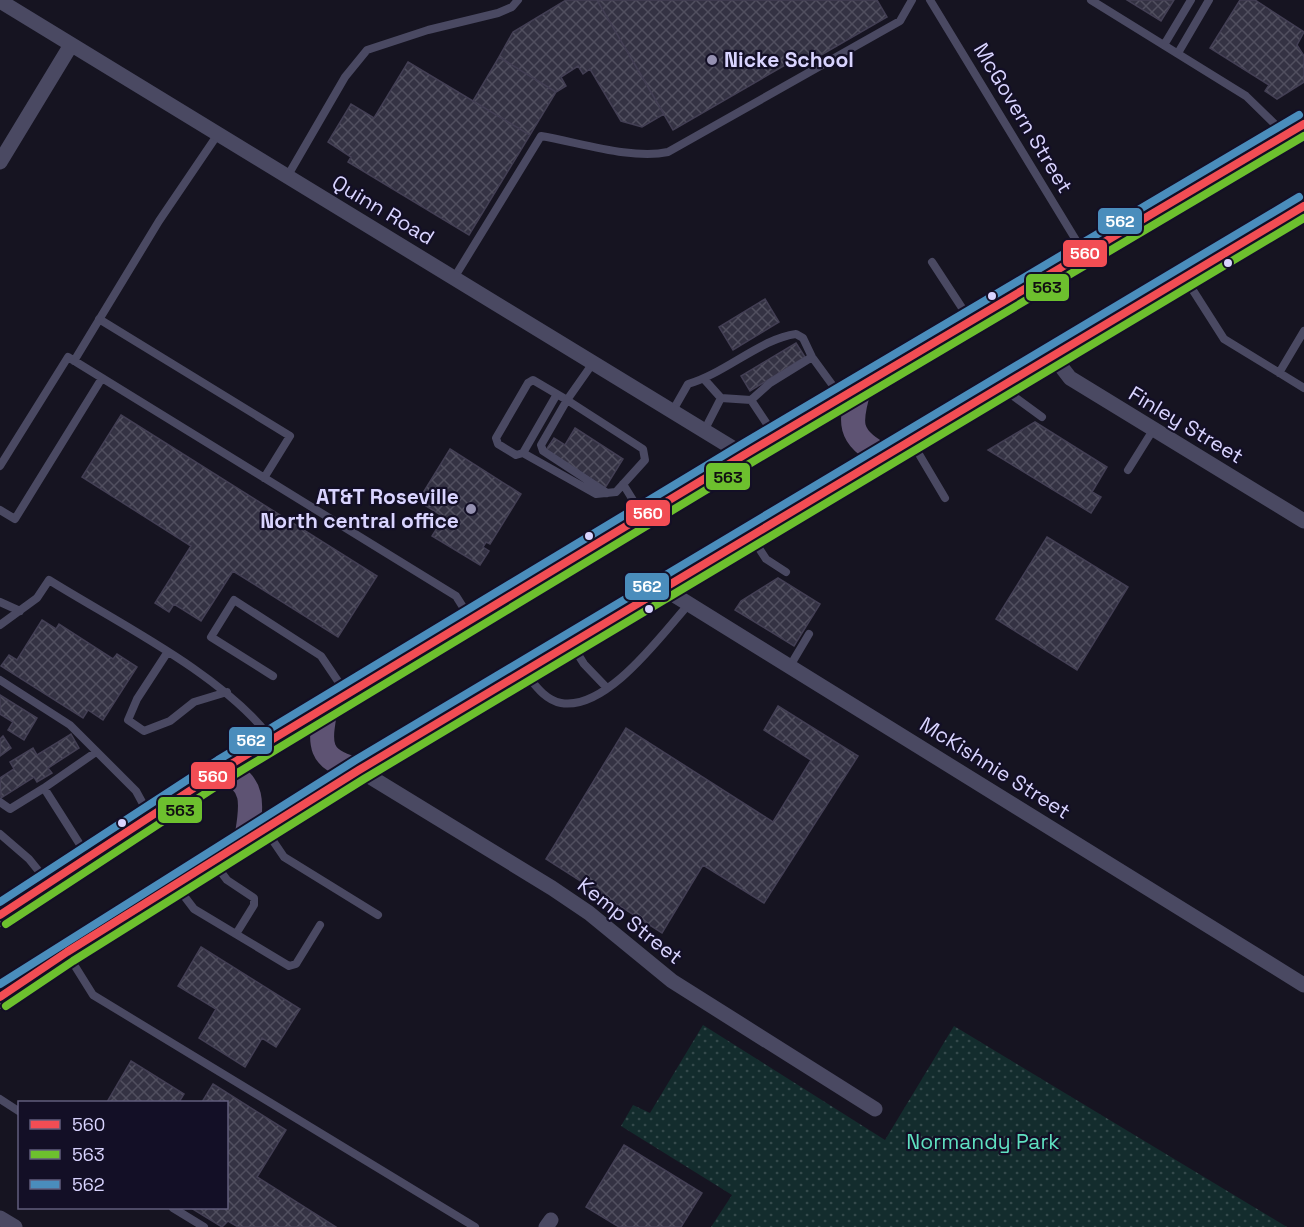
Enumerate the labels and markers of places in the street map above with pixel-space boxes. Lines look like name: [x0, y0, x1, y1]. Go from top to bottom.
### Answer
place label: Nicke School: [724, 46, 854, 73]
marker: Nicke School: [705, 53, 719, 67]
unlabelled marker: [1222, 257, 1234, 269]
unlabelled marker: [986, 290, 998, 302]
place label: AT&T Roseville North central office: [260, 483, 459, 534]
marker: AT&T Roseville North central office: [464, 502, 478, 516]
unlabelled marker: [583, 530, 595, 542]
unlabelled marker: [643, 603, 655, 615]
unlabelled marker: [116, 817, 128, 829]

